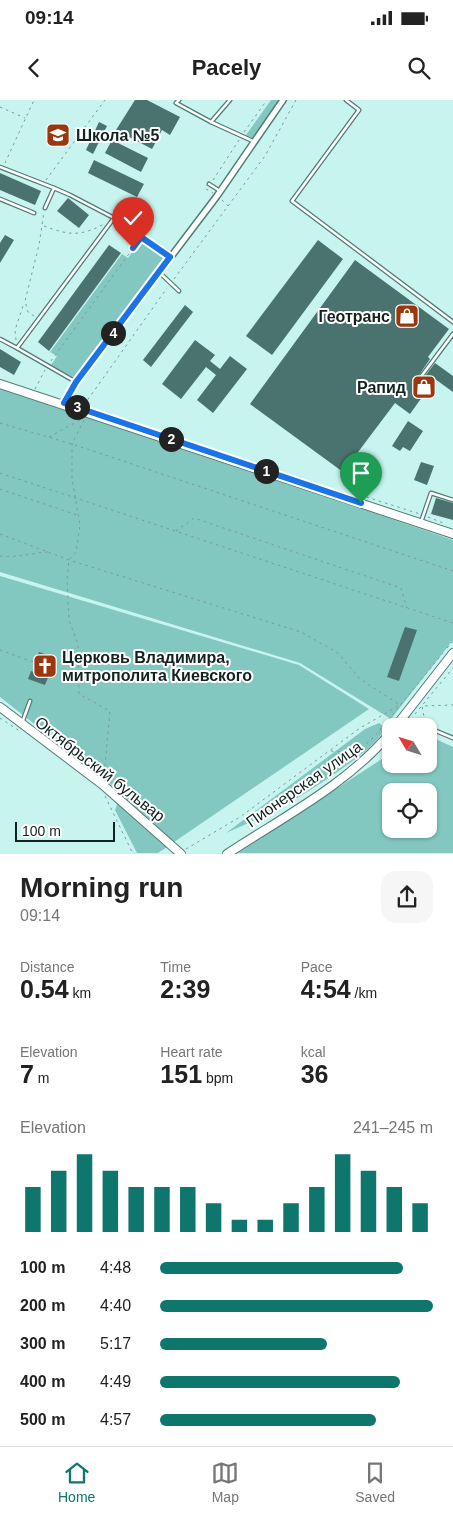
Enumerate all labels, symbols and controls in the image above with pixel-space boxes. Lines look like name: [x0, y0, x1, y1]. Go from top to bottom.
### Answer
text: 09:14: [25, 7, 74, 28]
icon: back: [20, 54, 48, 82]
icon: search: [405, 54, 433, 82]
text: Pacely: [192, 55, 261, 80]
school or university icon: Школа №5: [45, 122, 71, 148]
place label: Школа №5: [76, 127, 160, 144]
pin: [112, 197, 154, 248]
icon: check: [119, 204, 147, 232]
shop icon: Геотранс: [394, 303, 420, 329]
place label: Геотранс: [318, 308, 390, 325]
pin: 4: [100, 320, 126, 346]
text: 4: [110, 325, 117, 341]
shop icon: Рапид: [411, 374, 437, 400]
place label: Рапид: [357, 379, 406, 396]
pin: 3: [64, 394, 90, 420]
text: 3: [74, 399, 81, 415]
pin: 2: [158, 426, 184, 452]
text: 2: [168, 431, 175, 447]
pin: [340, 452, 382, 503]
pin: 1: [254, 458, 278, 484]
icon: arrive: [347, 459, 375, 487]
text: 1: [263, 463, 270, 479]
place label: Церковь Владимира, митрополита Киевского: [62, 649, 252, 684]
church icon: Церковь Владимира, митрополита Киевского: [32, 653, 58, 679]
street label: Октябрьский бульвар: [32, 713, 168, 825]
north arrow: [382, 718, 438, 772]
map controls: [382, 718, 437, 838]
street label: Пионерская улица: [243, 738, 365, 830]
button: locate: [382, 783, 437, 838]
scale bar: [15, 818, 115, 842]
text: 100 m: [22, 823, 61, 839]
button: share: [381, 871, 433, 923]
text: Morning run: [20, 872, 183, 903]
text: 09:14: [20, 907, 60, 924]
text: Distance: [20, 959, 74, 975]
text: Time: [160, 959, 191, 975]
text: Pace: [301, 959, 333, 975]
text: 0.54: [20, 975, 69, 1003]
text: 2:39: [160, 975, 210, 1003]
text: 4:54: [301, 975, 351, 1003]
text: km: [69, 985, 91, 1001]
text: /km: [351, 985, 377, 1001]
text: Elevation: [20, 1044, 78, 1060]
text: Heart rate: [160, 1044, 223, 1060]
text: kcal: [301, 1044, 326, 1060]
text: 7: [20, 1060, 34, 1088]
text: 151: [160, 1060, 202, 1088]
text: 36: [301, 1060, 328, 1088]
text: m: [34, 1070, 49, 1086]
text: bpm: [202, 1070, 233, 1086]
text: Elevation: [20, 1119, 86, 1136]
text: 241–245 m: [353, 1119, 433, 1136]
text: 100 m: [20, 1259, 65, 1276]
text: 4:48: [100, 1259, 131, 1276]
text: 200 m: [20, 1297, 65, 1314]
text: 4:40: [100, 1297, 131, 1314]
text: 300 m: [20, 1335, 65, 1352]
text: 5:17: [100, 1335, 131, 1352]
text: 400 m: [20, 1373, 65, 1390]
text: 4:49: [100, 1373, 131, 1390]
text: 500 m: [20, 1411, 65, 1428]
text: 4:57: [100, 1411, 131, 1428]
tab: Home: [58, 1459, 95, 1505]
tab: Map: [211, 1459, 239, 1505]
tab: Saved: [355, 1459, 395, 1505]

